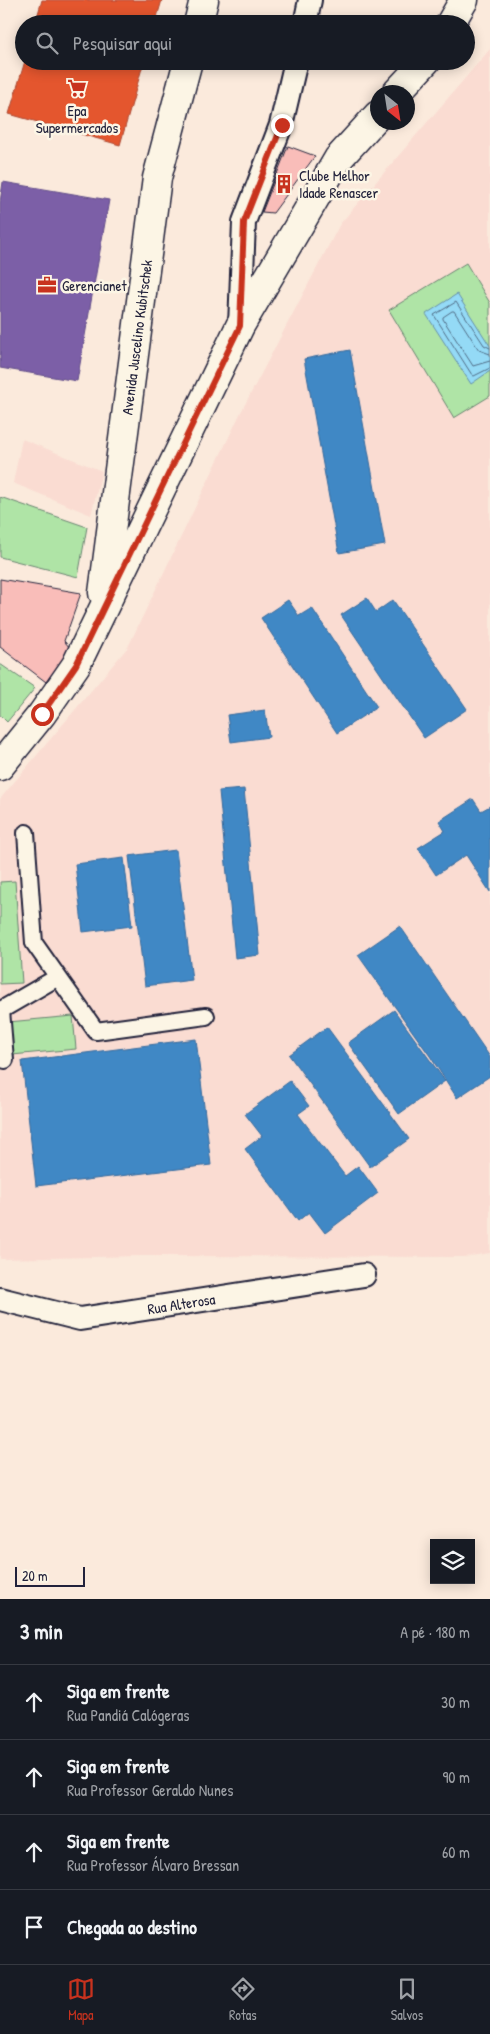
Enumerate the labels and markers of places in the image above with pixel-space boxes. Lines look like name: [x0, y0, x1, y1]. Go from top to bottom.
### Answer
supermarket icon: Epa Supermercados: [66, 77, 88, 99]
place label: Epa Supermercados: [36, 100, 118, 138]
place label: Clube Melhor Idade Renascer: [299, 165, 379, 203]
building icon: Clube Melhor Idade Renascer: [273, 173, 295, 195]
office icon: Gerencianet: [36, 274, 58, 296]
place label: Gerencianet: [62, 275, 128, 296]

